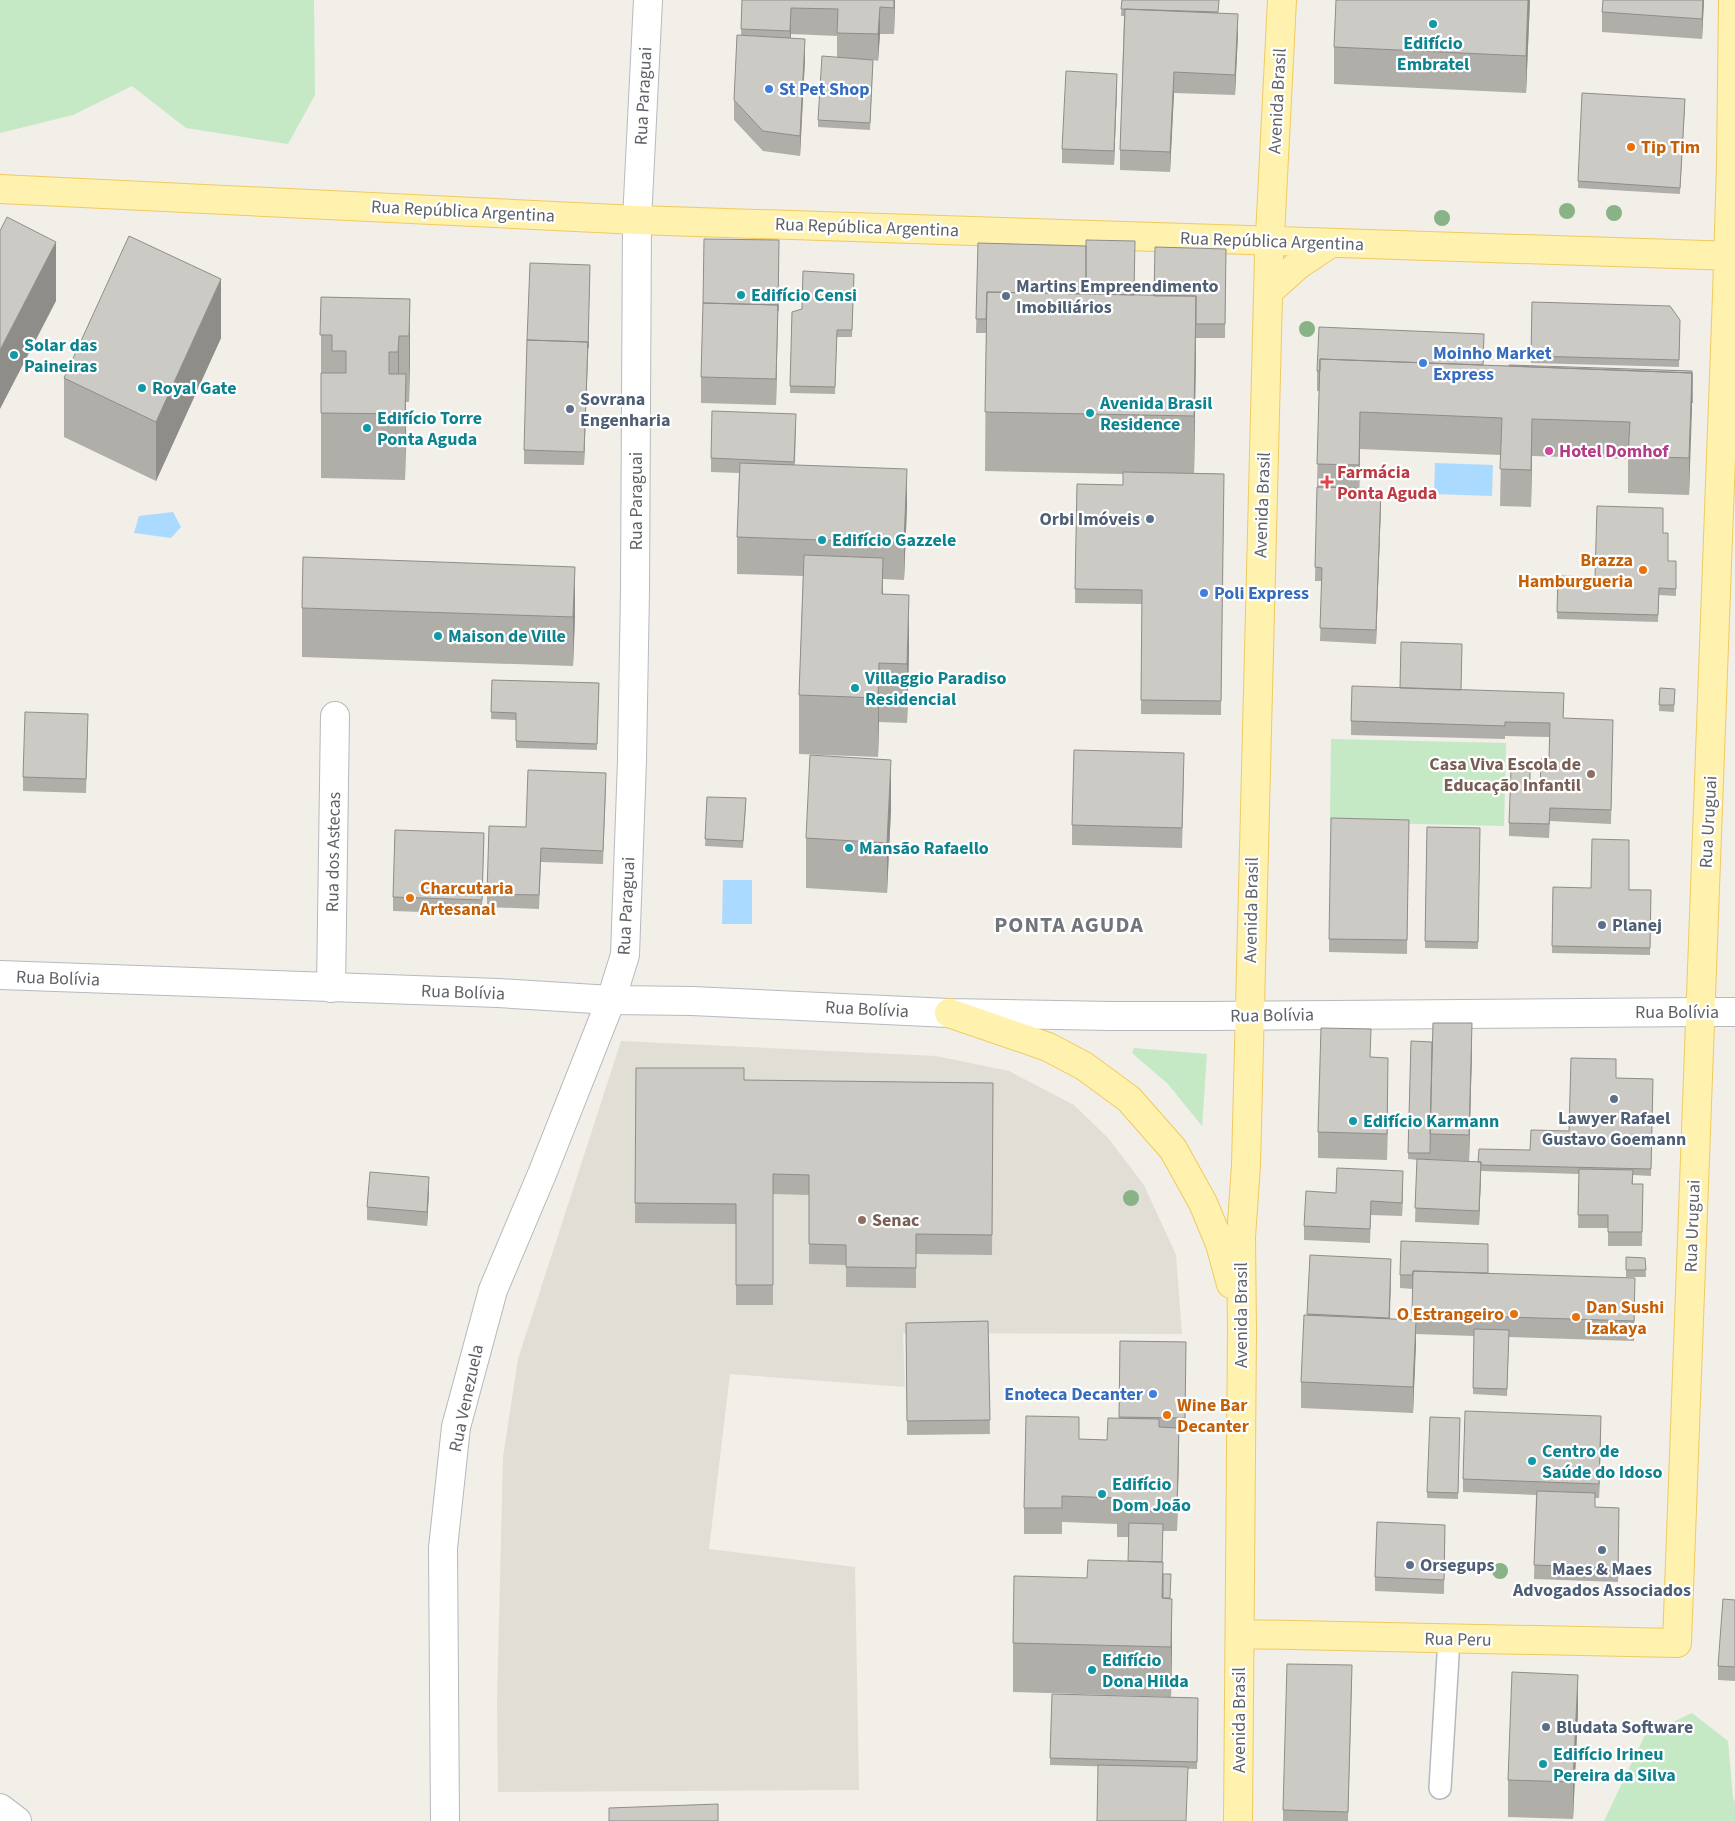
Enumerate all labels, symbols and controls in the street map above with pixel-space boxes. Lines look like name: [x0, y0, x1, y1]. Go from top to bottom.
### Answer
marker: Edifício Embratel: [1427, 18, 1439, 30]
place label: Edifício Embratel: [1397, 31, 1469, 77]
street label: Rua Paraguai: [628, 46, 659, 146]
street label: Avenida Brasil: [1262, 47, 1293, 155]
place label: St Pet Shop: [779, 77, 870, 102]
marker: St Pet Shop: [763, 83, 775, 95]
place label: Tip Tim: [1641, 135, 1700, 160]
marker: Tip Tim: [1625, 141, 1637, 153]
street label: Rua República Argentina: [370, 194, 556, 229]
street label: Rua República Argentina: [775, 212, 959, 243]
street label: Rua República Argentina: [1180, 226, 1364, 257]
place label: Martins Empreendimento Imobiliários: [1016, 274, 1219, 320]
place label: Edifício Censi: [751, 283, 857, 308]
marker: Edifício Censi: [735, 289, 747, 301]
marker: Martins Empreendimento Imobiliários: [1000, 290, 1012, 302]
place label: Solar das Paineiras: [24, 333, 97, 379]
place label: Moinho Market Express: [1433, 341, 1552, 387]
marker: Solar das Paineiras: [8, 349, 20, 361]
marker: Moinho Market Express: [1417, 357, 1429, 369]
place label: Royal Gate: [152, 376, 236, 401]
marker: Royal Gate: [136, 382, 148, 394]
place label: Sovrana Engenharia: [580, 387, 670, 433]
place label: Avenida Brasil Residence: [1099, 391, 1212, 437]
marker: Sovrana Engenharia: [564, 403, 576, 415]
place label: Edifício Torre Ponta Aguda: [377, 406, 482, 452]
marker: Avenida Brasil Residence: [1084, 407, 1096, 419]
marker: Edifício Torre Ponta Aguda: [361, 422, 373, 434]
place label: Hotel Domhof: [1559, 439, 1669, 464]
marker: Hotel Domhof: [1543, 445, 1555, 457]
street label: Rua Paraguai: [624, 452, 649, 550]
street label: Avenida Brasil: [1248, 452, 1277, 558]
place label: Farmácia Ponta Aguda: [1337, 460, 1437, 506]
marker: Farmácia Ponta Aguda: [1321, 476, 1333, 488]
place label: Orbi Imóveis: [1039, 507, 1140, 532]
marker: Orbi Imóveis: [1144, 513, 1156, 525]
place label: Edifício Gazzele: [832, 528, 956, 553]
marker: Edifício Gazzele: [816, 534, 828, 546]
place label: Brazza Hamburgueria: [1518, 548, 1633, 594]
marker: Brazza Hamburgueria: [1637, 564, 1649, 576]
place label: Poli Express: [1214, 581, 1309, 606]
marker: Poli Express: [1198, 587, 1210, 599]
place label: Maison de Ville: [448, 624, 566, 649]
marker: Maison de Ville: [432, 630, 444, 642]
place label: Villaggio Paradiso Residencial: [864, 666, 1007, 712]
marker: Villaggio Paradiso Residencial: [849, 682, 861, 694]
place label: Casa Viva Escola de Educação Infantil: [1429, 752, 1581, 798]
marker: Casa Viva Escola de Educação Infantil: [1585, 768, 1597, 780]
street label: Rua Uruguai: [1694, 775, 1723, 869]
street label: Rua dos Astecas: [320, 792, 347, 912]
place label: Mansão Rafaello: [859, 836, 989, 861]
marker: Mansão Rafaello: [843, 842, 855, 854]
street label: Rua Paraguai: [611, 856, 642, 956]
street label: Avenida Brasil: [1238, 857, 1265, 963]
place label: Charcutaria Artesanal: [419, 876, 514, 922]
marker: Charcutaria Artesanal: [404, 892, 416, 904]
district label: PONTA AGUDA: [994, 909, 1144, 941]
place label: Planej: [1612, 913, 1662, 938]
marker: Planej: [1596, 919, 1608, 931]
street label: Rua Bolívia: [16, 965, 100, 992]
street label: Rua Bolívia: [421, 979, 505, 1006]
street label: Rua Bolívia: [824, 995, 910, 1024]
street label: Rua Bolívia: [1635, 1000, 1719, 1025]
street label: Rua Bolívia: [1230, 1002, 1314, 1029]
marker: Lawyer Rafael Gustavo Goemann: [1608, 1093, 1620, 1105]
place label: Lawyer Rafael Gustavo Goemann: [1542, 1106, 1686, 1152]
place label: Edifício Karmann: [1363, 1109, 1499, 1134]
marker: Edifício Karmann: [1347, 1115, 1359, 1127]
street label: Rua Uruguai: [1678, 1179, 1707, 1273]
place label: Senac: [872, 1208, 920, 1233]
marker: Senac: [856, 1214, 868, 1226]
street label: Avenida Brasil: [1229, 1262, 1254, 1368]
place label: Dan Sushi Izakaya: [1586, 1295, 1664, 1341]
place label: O Estrangeiro: [1397, 1302, 1504, 1327]
marker: O Estrangeiro: [1508, 1308, 1520, 1320]
marker: Dan Sushi Izakaya: [1570, 1311, 1582, 1323]
street label: Rua Venezuela: [443, 1342, 490, 1454]
place label: Enoteca Decanter: [1004, 1382, 1144, 1407]
marker: Enoteca Decanter: [1147, 1388, 1159, 1400]
place label: Wine Bar Decanter: [1177, 1393, 1250, 1439]
marker: Wine Bar Decanter: [1161, 1409, 1173, 1421]
place label: Centro de Saúde do Idoso: [1542, 1439, 1662, 1485]
marker: Centro de Saúde do Idoso: [1526, 1455, 1538, 1467]
place label: Edifício Dom João: [1112, 1472, 1191, 1518]
marker: Edifício Dom João: [1096, 1488, 1108, 1500]
marker: Maes & Maes Advogados Associados: [1596, 1544, 1608, 1556]
place label: Orsegups: [1420, 1553, 1495, 1578]
place label: Maes & Maes Advogados Associados: [1512, 1557, 1691, 1603]
marker: Orsegups: [1404, 1559, 1416, 1571]
street label: Rua Peru: [1424, 1626, 1492, 1653]
place label: Edifício Dona Hilda: [1102, 1648, 1189, 1694]
marker: Edifício Dona Hilda: [1086, 1664, 1098, 1676]
street label: Avenida Brasil: [1227, 1667, 1252, 1773]
place label: Bludata Software: [1556, 1715, 1693, 1740]
marker: Bludata Software: [1540, 1721, 1552, 1733]
place label: Edifício Irineu Pereira da Silva: [1553, 1742, 1676, 1788]
marker: Edifício Irineu Pereira da Silva: [1537, 1758, 1549, 1770]

